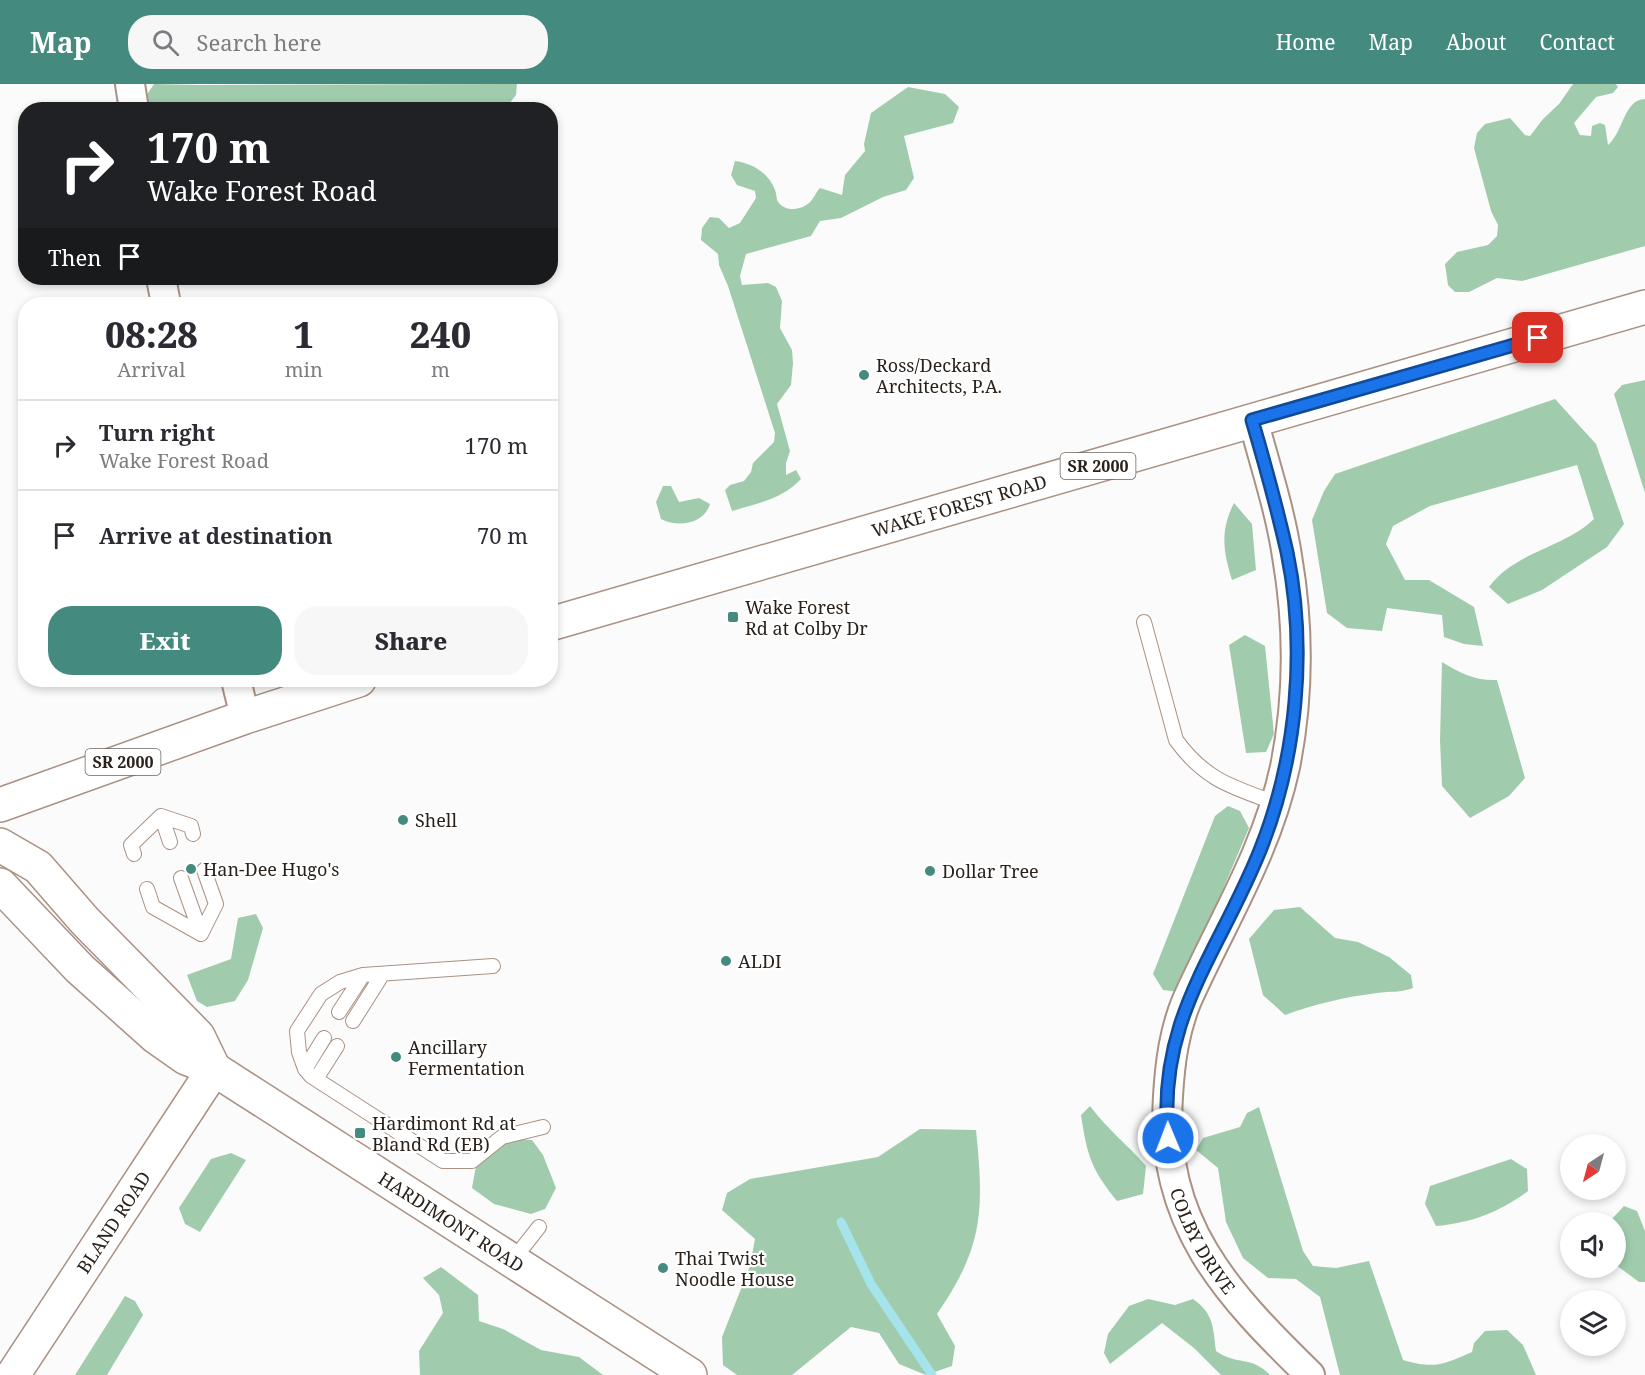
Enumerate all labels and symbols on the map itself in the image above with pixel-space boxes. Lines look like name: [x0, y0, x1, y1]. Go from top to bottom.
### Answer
pin: [1512, 312, 1563, 363]
place label: Ross/Deckard Architects, P.A.: [876, 353, 1002, 398]
marker: Ross/Deckard Architects, P.A.: [857, 368, 871, 382]
road number: SR 2000: [1060, 453, 1136, 479]
street label: WAKE FOREST ROAD: [869, 469, 1050, 542]
place label: Wake Forest Rd at Colby Dr: [745, 595, 868, 640]
marker: Wake Forest Rd at Colby Dr: [726, 610, 740, 624]
road number: SR 2000: [86, 749, 160, 775]
place label: Shell: [415, 808, 457, 832]
marker: Shell: [396, 813, 410, 827]
place label: Han-Dee Hugo's: [203, 857, 339, 881]
place label: Dollar Tree: [942, 859, 1039, 883]
marker: Han-Dee Hugo's: [184, 862, 198, 876]
marker: Dollar Tree: [923, 864, 937, 878]
place label: ALDI: [738, 949, 782, 973]
marker: ALDI: [719, 954, 733, 968]
place label: Ancillary Fermentation: [408, 1035, 525, 1080]
marker: Ancillary Fermentation: [389, 1050, 403, 1064]
position arrow: [1136, 1106, 1200, 1170]
place label: Hardimont Rd at Bland Rd (EB): [372, 1111, 516, 1156]
marker: Hardimont Rd at Bland Rd (EB): [353, 1126, 367, 1140]
north arrow: [1560, 1134, 1626, 1200]
street label: BLAND ROAD: [71, 1166, 156, 1278]
street label: HARDIMONT ROAD: [374, 1166, 529, 1277]
street label: COLBY DRIVE: [1165, 1185, 1241, 1299]
place label: Thai Twist Noodle House: [675, 1246, 794, 1291]
marker: Thai Twist Noodle House: [656, 1261, 670, 1275]

